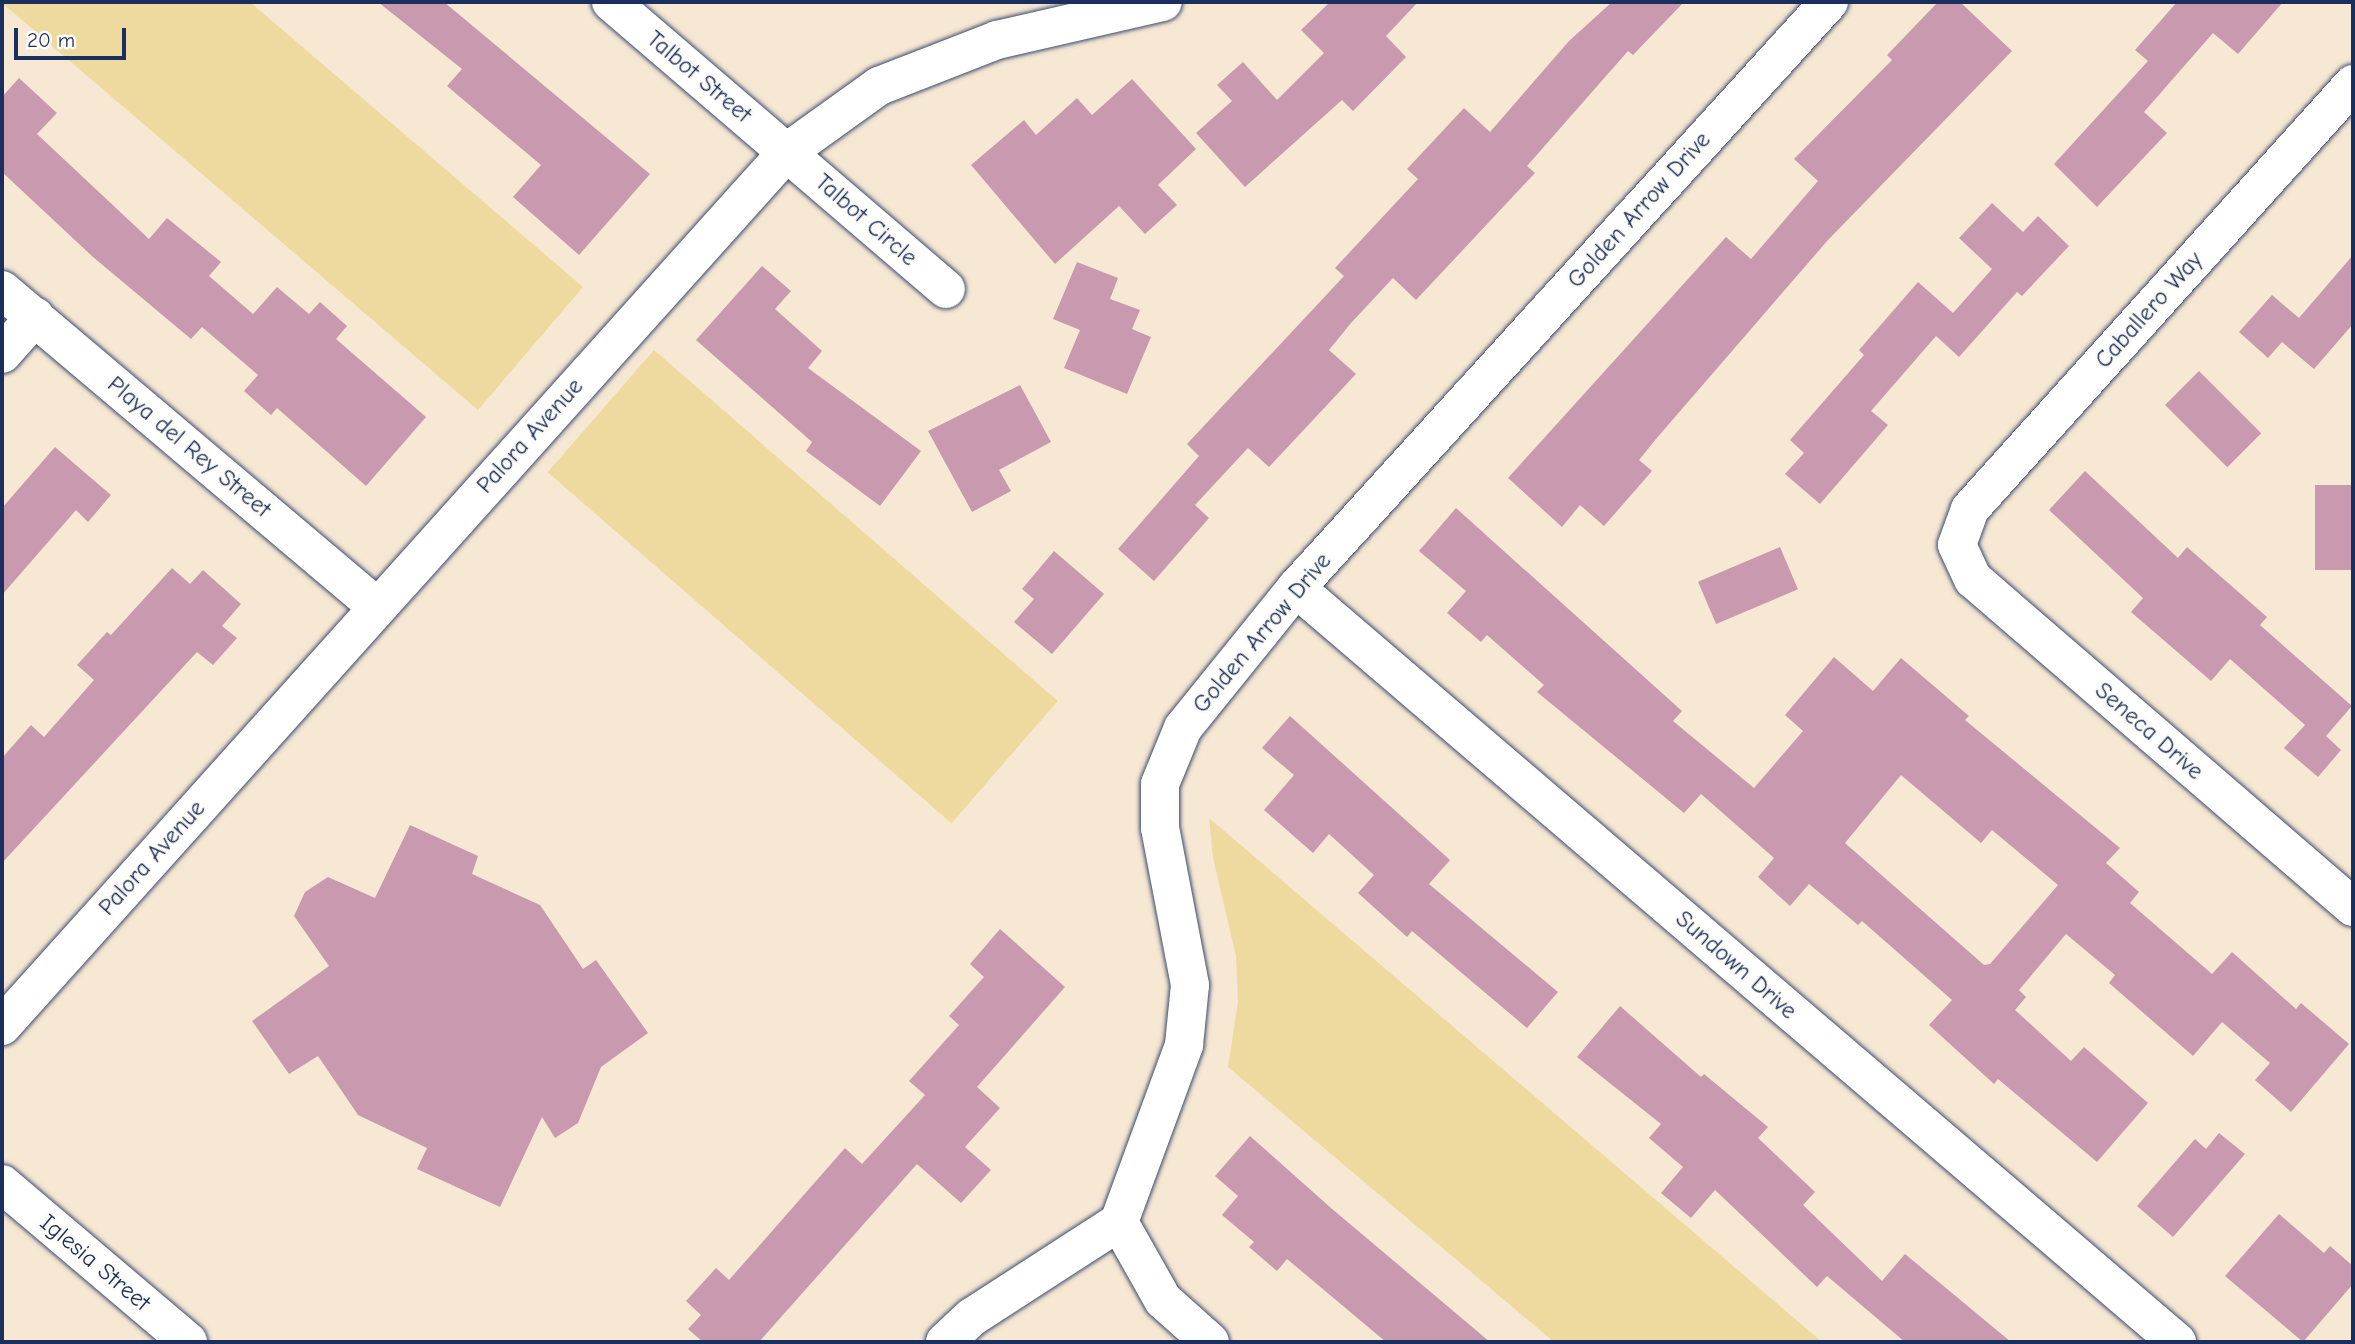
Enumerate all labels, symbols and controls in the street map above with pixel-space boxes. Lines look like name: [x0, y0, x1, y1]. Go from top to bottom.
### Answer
scale bar: [18, 14, 130, 58]
street label: Talbot Street: [641, 25, 757, 129]
text: 20 m: [27, 28, 75, 52]
street label: Golden Arrow Drive: [1561, 126, 1717, 294]
street label: Talbot Circle: [809, 168, 923, 272]
street label: Caballero Way: [2089, 246, 2209, 374]
street label: Playa del Rey Street: [101, 370, 277, 524]
street label: Palora Avenue: [471, 372, 589, 500]
street label: Golden Arrow Drive: [1187, 547, 1337, 719]
street label: Seneca Drive: [2089, 676, 2209, 786]
street label: Palora Avenue: [93, 794, 211, 922]
street label: Sundown Drive: [1669, 905, 1803, 1025]
street label: Iglesia Street: [34, 1208, 156, 1318]

